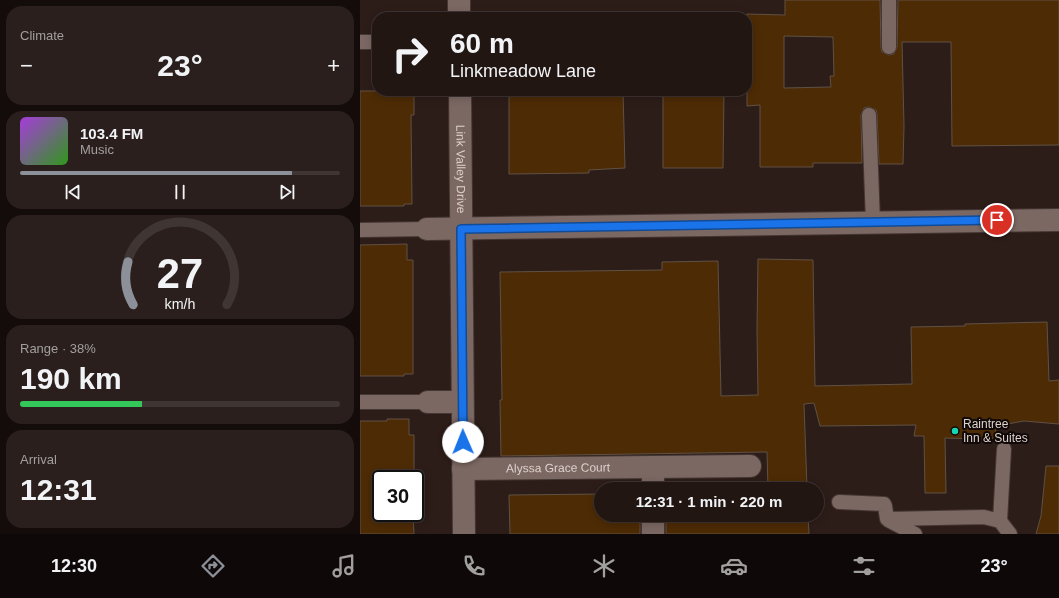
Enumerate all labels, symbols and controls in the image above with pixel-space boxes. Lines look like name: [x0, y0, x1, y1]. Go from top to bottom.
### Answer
text: Climate: [20, 28, 64, 43]
icon: right: [384, 28, 436, 80]
text: 60 m: [450, 28, 514, 59]
text: 23°: [157, 49, 203, 82]
text: −: [20, 53, 33, 78]
text: +: [327, 53, 340, 78]
text: Linkmeadow Lane: [450, 61, 596, 81]
text: 103.4 FM: [80, 125, 143, 142]
street label: Link Valley Drive: [453, 125, 468, 214]
text: Music: [80, 142, 114, 157]
icon: previous: [62, 181, 84, 203]
icon: pause: [169, 181, 191, 203]
icon: next: [276, 181, 298, 203]
pin: [980, 203, 1014, 237]
icon: arrive: [986, 209, 1008, 231]
text: 27: [157, 250, 203, 297]
text: km/h: [165, 296, 196, 312]
text: Range · 38%: [20, 341, 96, 356]
text: 190 km: [20, 362, 122, 395]
place label: Raintree Inn & Suites: [963, 417, 1028, 445]
position arrow: [442, 421, 484, 463]
marker: Raintree Inn & Suites: [950, 426, 960, 436]
text: Arrival: [20, 452, 57, 467]
street label: Alyssa Grace Court: [506, 460, 611, 476]
speed limit sign: 30: [372, 470, 424, 522]
text: 12:31: [20, 473, 97, 506]
text: 12:31 · 1 min · 220 m: [636, 493, 782, 510]
icon: directions: [199, 552, 227, 580]
icon: music: [330, 552, 358, 580]
icon: phone: [460, 552, 488, 580]
icon: climate: [590, 552, 618, 580]
icon: car: [720, 552, 748, 580]
icon: filters: [850, 552, 878, 580]
text: 12:30: [51, 556, 97, 576]
text: 23°: [981, 556, 1008, 576]

